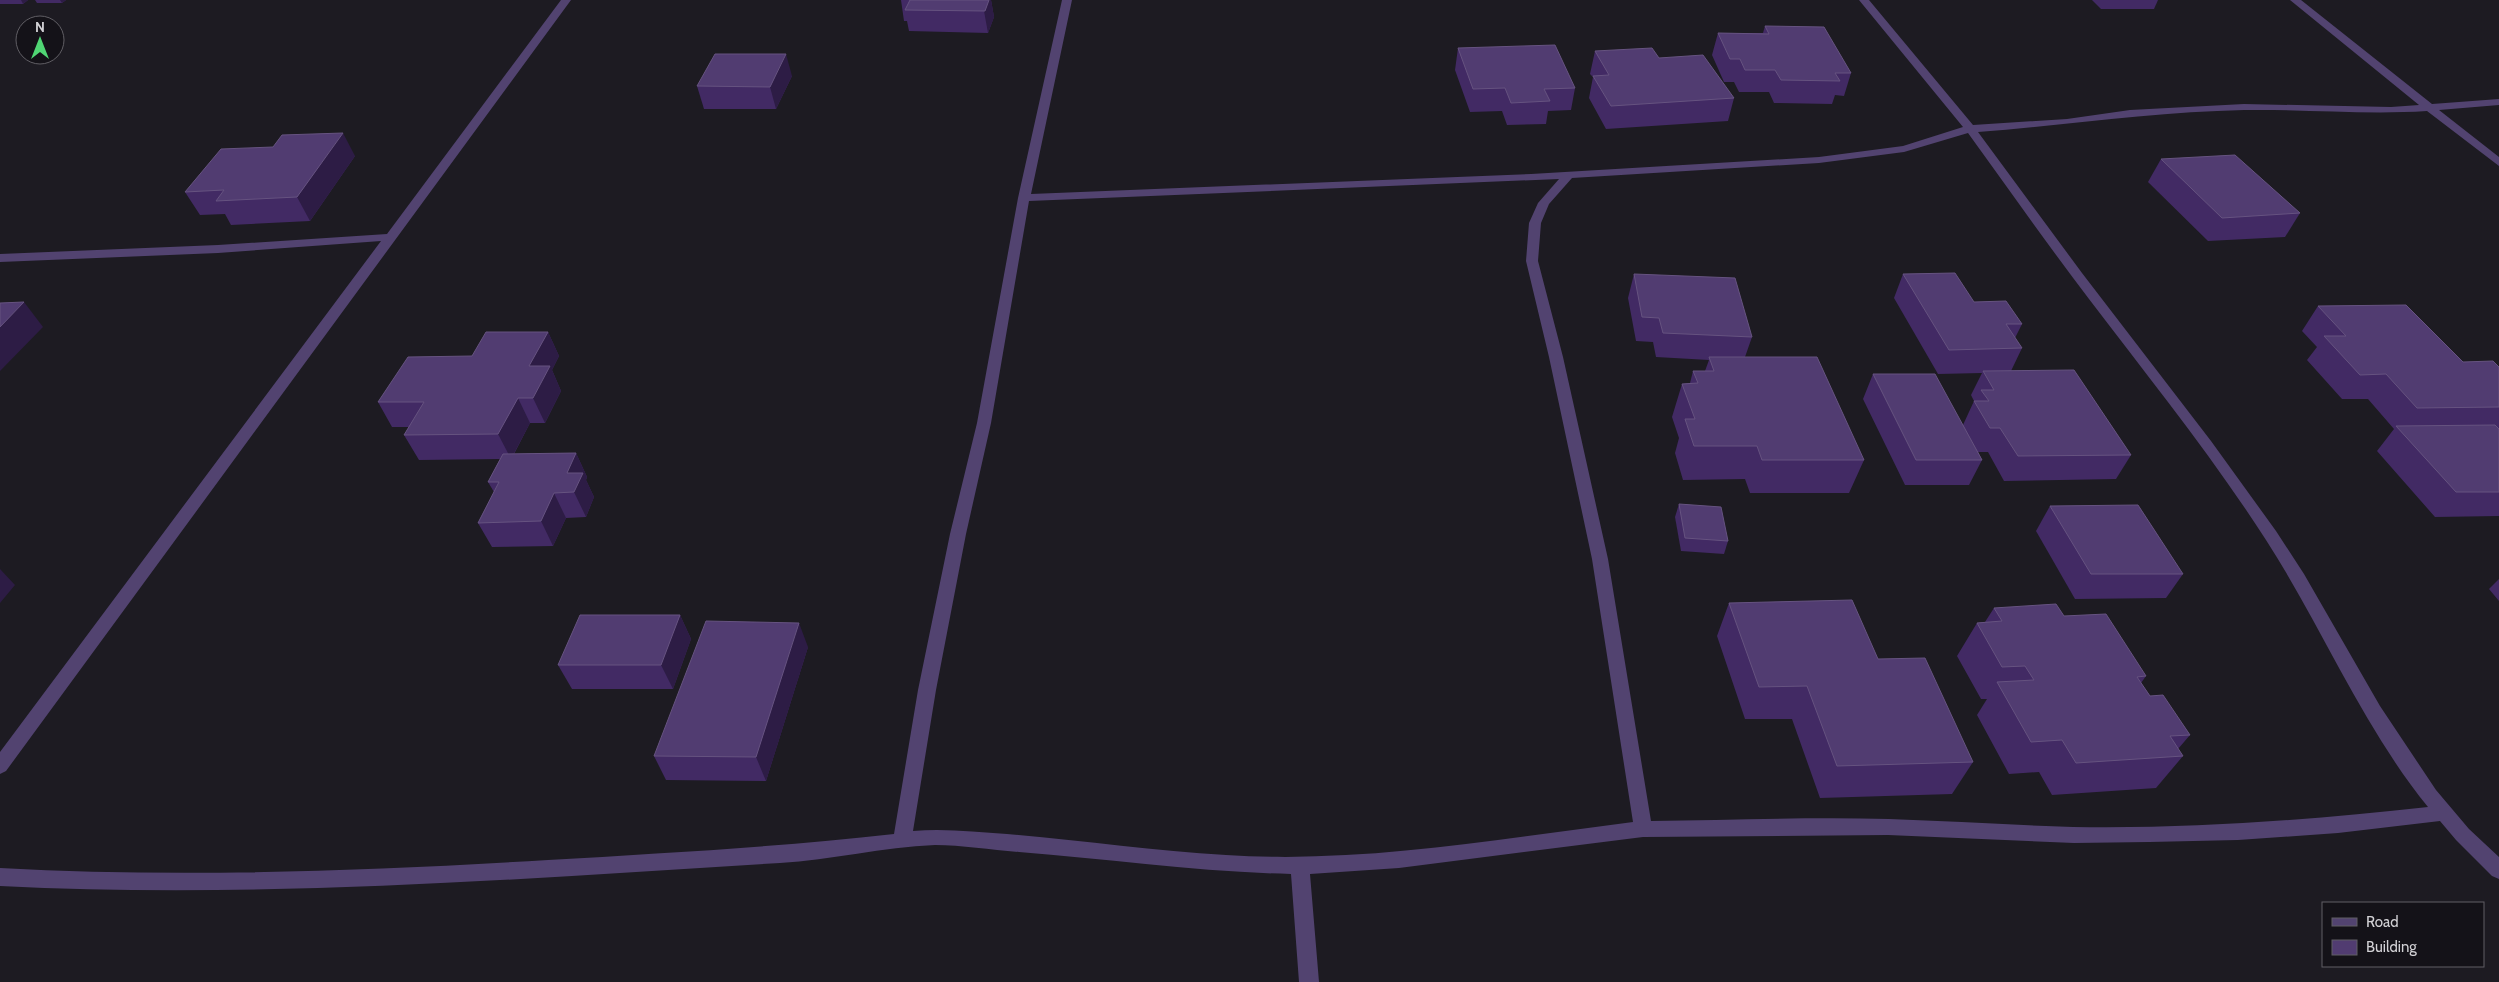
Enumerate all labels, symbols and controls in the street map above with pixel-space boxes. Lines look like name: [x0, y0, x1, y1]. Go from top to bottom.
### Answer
north arrow: [15, 15, 65, 65]
text: N: [35, 18, 45, 36]
legend: [2322, 902, 2484, 967]
text: Road: [2366, 913, 2399, 931]
text: Building: [2366, 938, 2417, 956]

